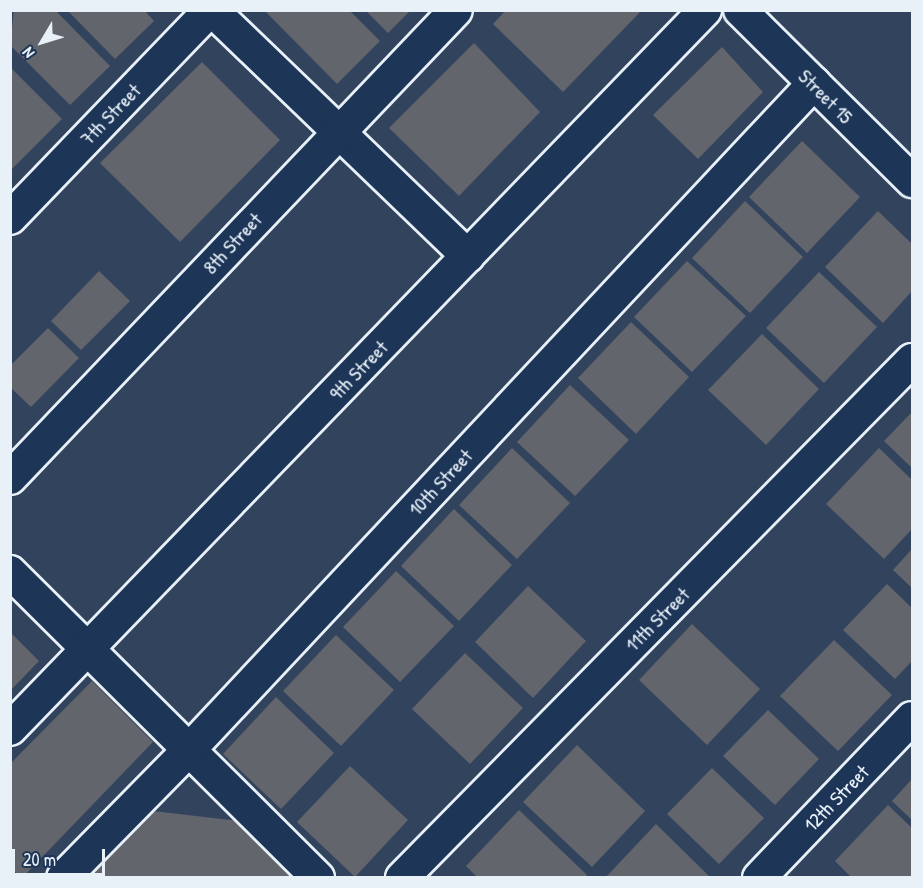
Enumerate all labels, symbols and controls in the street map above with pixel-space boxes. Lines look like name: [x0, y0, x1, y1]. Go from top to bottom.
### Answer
north arrow: [12, 12, 72, 72]
text: N: [17, 43, 39, 63]
street label: Street 15: [794, 64, 858, 128]
street label: 7th Street: [75, 78, 145, 150]
street label: 8th Street: [198, 207, 266, 279]
street label: 9th Street: [324, 335, 392, 405]
street label: 10th Street: [403, 444, 477, 520]
street label: 11th Street: [620, 582, 694, 656]
street label: 12th Street: [799, 760, 873, 836]
scale bar: [15, 837, 108, 875]
text: 20 m: [23, 847, 56, 872]

